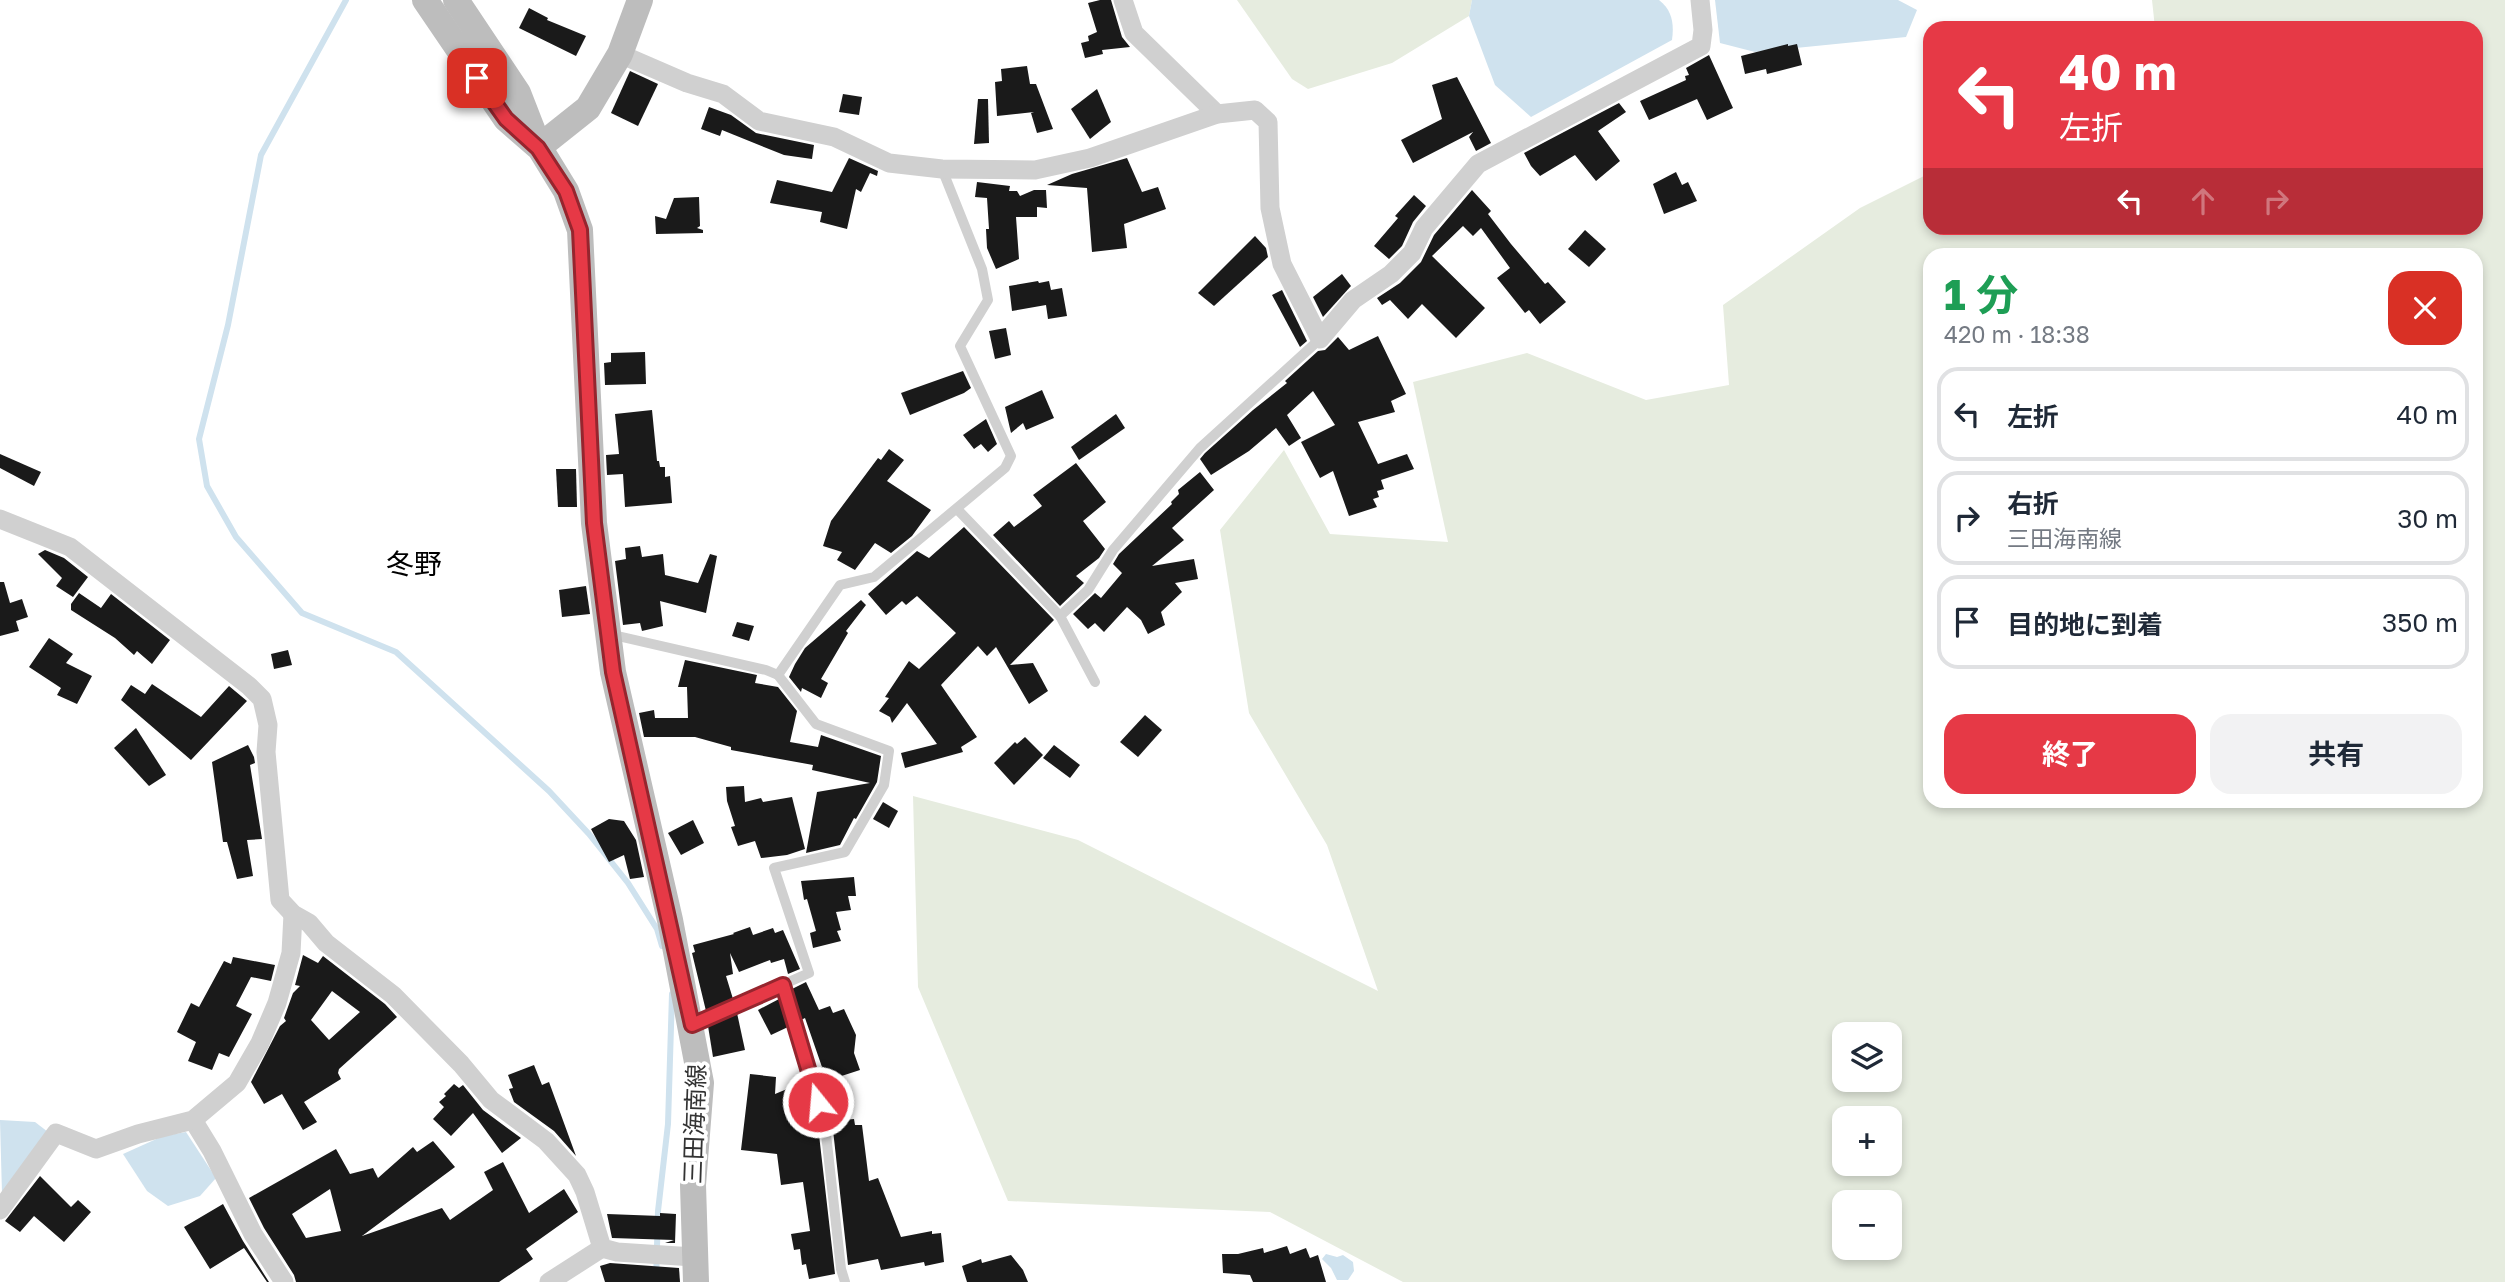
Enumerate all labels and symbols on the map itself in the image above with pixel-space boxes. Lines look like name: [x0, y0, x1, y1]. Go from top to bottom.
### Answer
pin: [447, 48, 507, 108]
district label: 冬野: [386, 547, 442, 580]
street label: 三田海南線: [677, 1063, 710, 1184]
position arrow: [781, 1065, 855, 1139]

